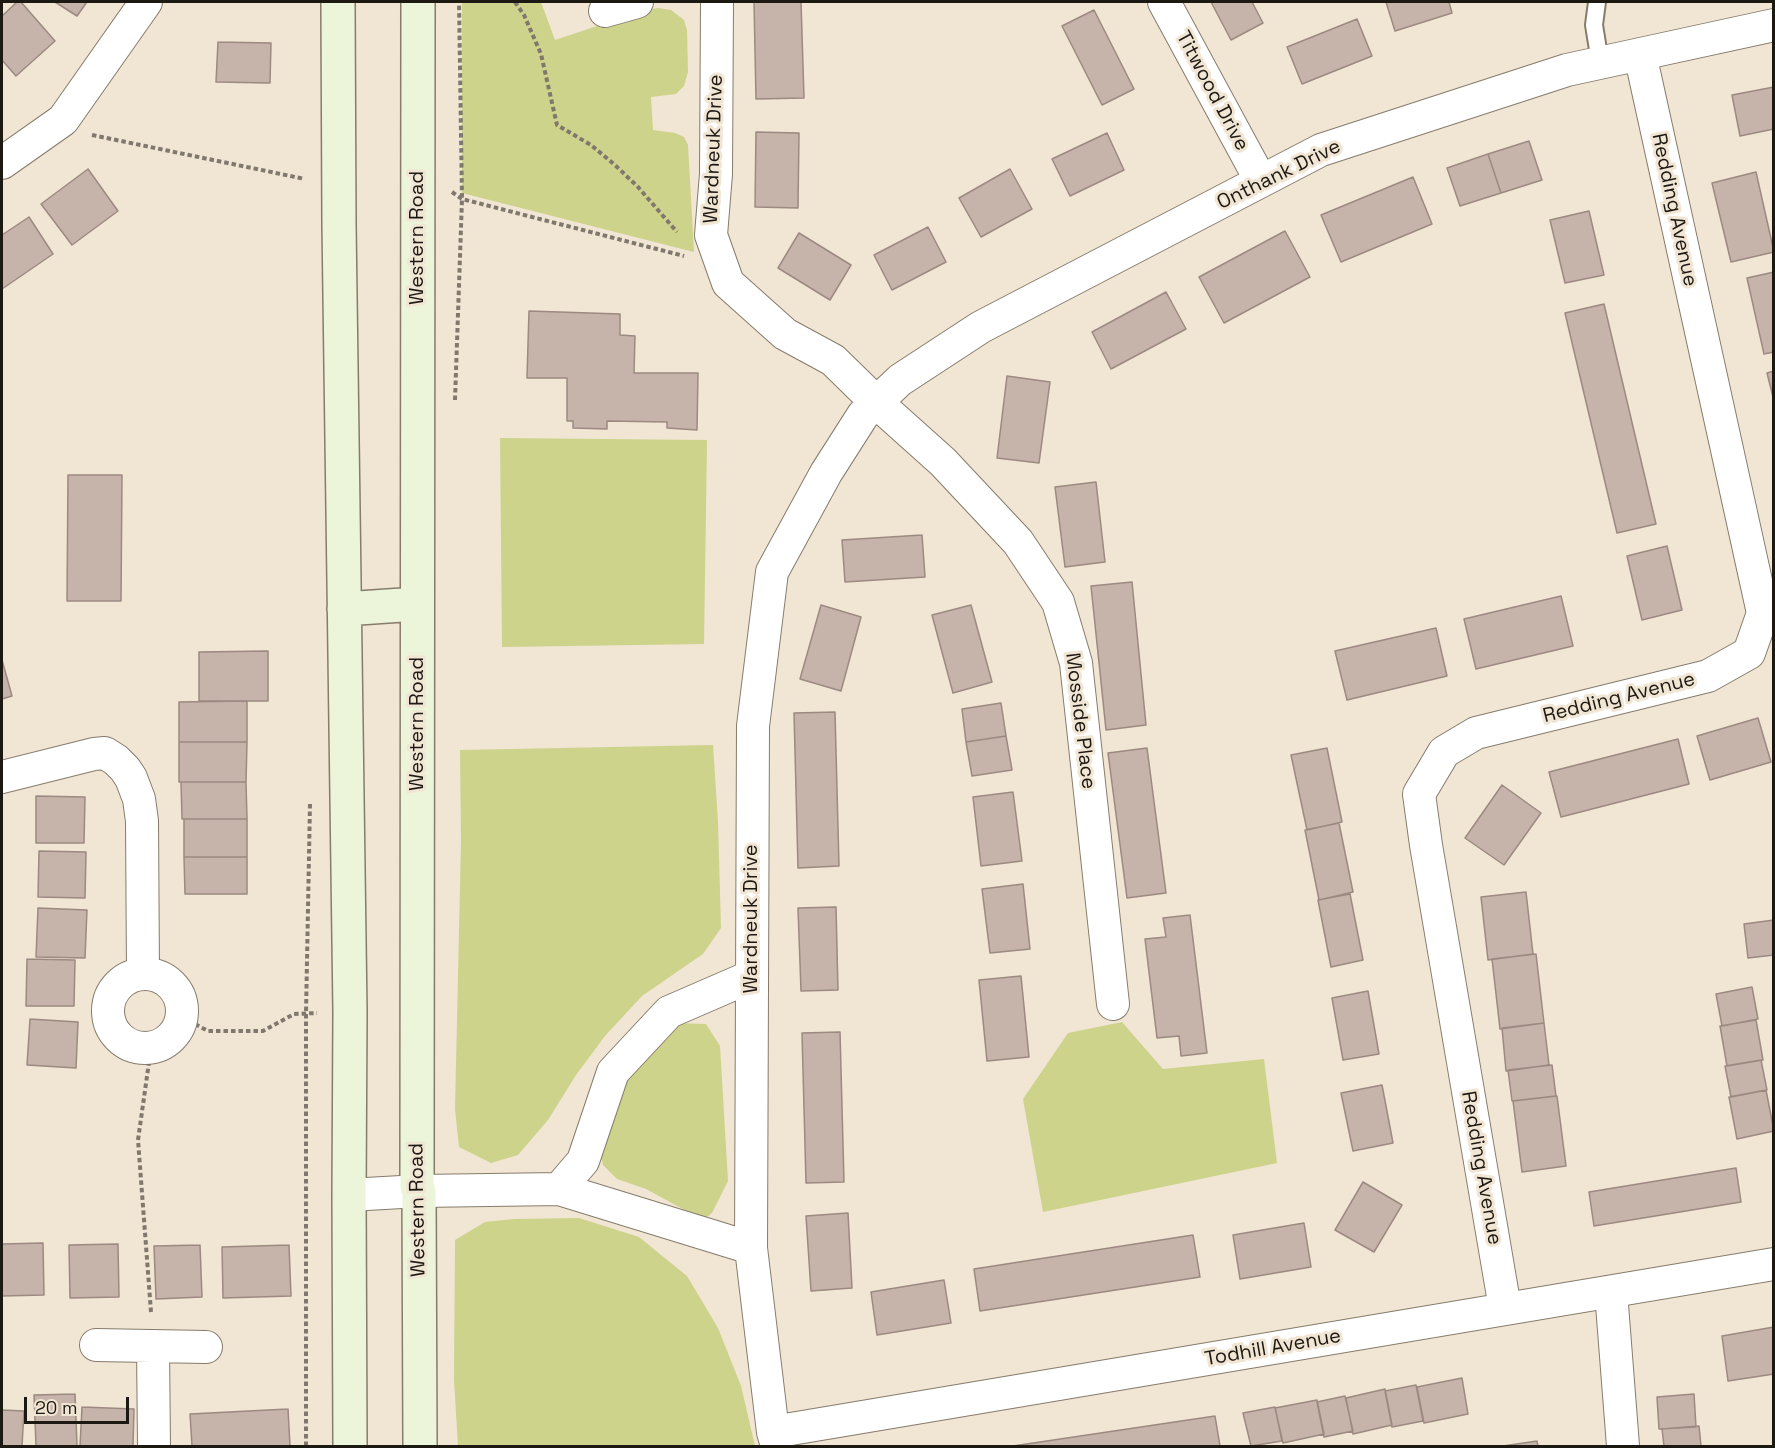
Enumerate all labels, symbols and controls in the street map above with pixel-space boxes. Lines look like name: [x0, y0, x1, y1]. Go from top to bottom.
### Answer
street label: Titwood Drive: [1170, 27, 1254, 155]
street label: Wardneuk Drive: [699, 74, 729, 224]
street label: Redding Avenue: [1646, 131, 1702, 289]
street label: Onthank Drive: [1213, 135, 1345, 215]
street label: Western Road: [406, 171, 430, 305]
street label: Mosside Place: [1060, 651, 1100, 791]
street label: Western Road: [406, 657, 430, 791]
street label: Redding Avenue: [1540, 667, 1698, 729]
street label: Wardneuk Drive: [740, 844, 764, 994]
street label: Redding Avenue: [1456, 1089, 1506, 1247]
street label: Western Road: [405, 1143, 431, 1277]
street label: Todhill Avenue: [1203, 1324, 1343, 1372]
scale bar: [27, 1385, 132, 1423]
text: 20 m: [35, 1396, 78, 1419]

